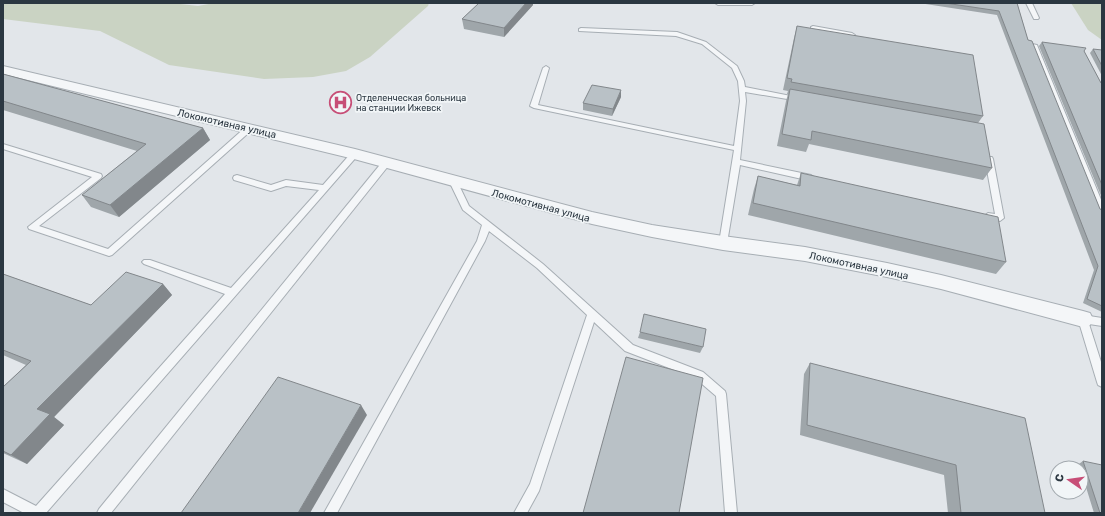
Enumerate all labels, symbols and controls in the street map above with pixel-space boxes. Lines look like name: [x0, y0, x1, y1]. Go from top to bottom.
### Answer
hospital icon: Отделенческая больница на станции Ижевск: [328, 90, 354, 116]
place label: Отделенческая больница на станции Ижевск: [356, 93, 466, 113]
street label: Локомотивная улица: [176, 107, 277, 141]
street label: Локомотивная улица: [490, 187, 591, 225]
street label: Локомотивная улица: [808, 250, 910, 282]
north arrow: [1049, 460, 1089, 500]
text: С: [1053, 472, 1067, 483]

